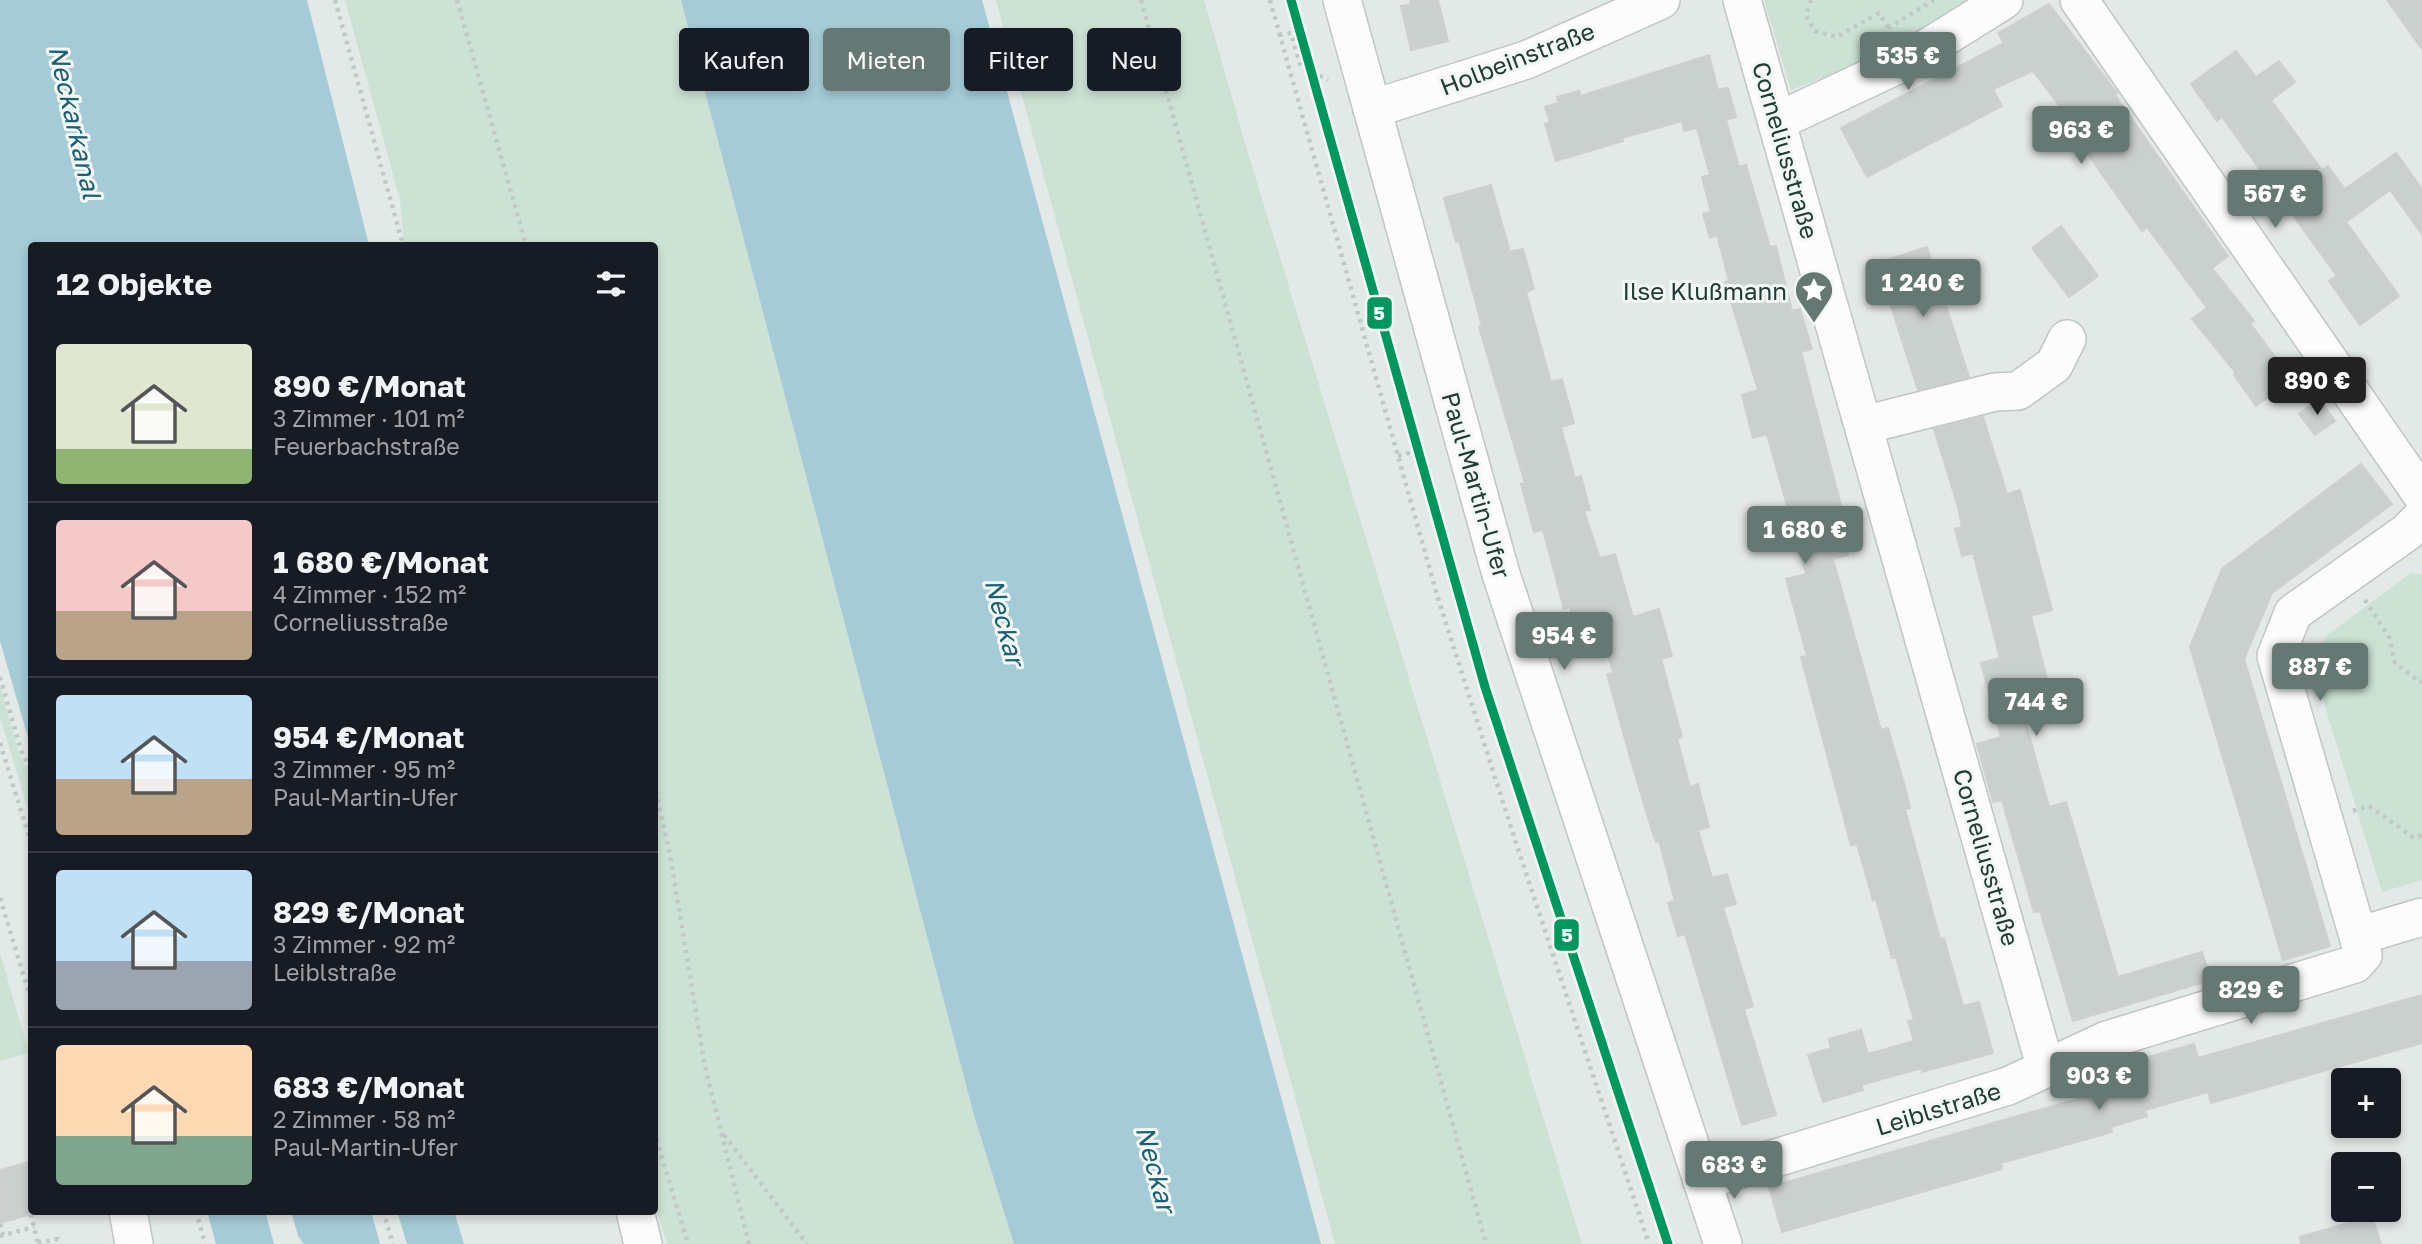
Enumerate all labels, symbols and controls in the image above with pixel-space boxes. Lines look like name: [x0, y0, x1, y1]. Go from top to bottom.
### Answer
street label: Holbeinstraße: [1436, 15, 1598, 101]
chip: Kaufen: [679, 28, 809, 91]
chip: Mieten: [823, 28, 950, 91]
chip: Filter: [964, 28, 1073, 91]
chip: Neu: [1087, 28, 1181, 91]
pin: 535 €: [1859, 32, 1957, 92]
text: 535 €: [1876, 41, 1940, 69]
water label: Neckarkanal: [42, 42, 108, 203]
street label: Corneliusstraße: [1747, 58, 1825, 242]
pin: 963 €: [2032, 106, 2130, 166]
text: 963 €: [2048, 115, 2114, 143]
pin: 567 €: [2226, 170, 2324, 230]
text: 567 €: [2243, 179, 2307, 207]
pin: 1 240 €: [1858, 260, 1988, 319]
icon: filters: [592, 265, 630, 303]
text: 12 Objekte: [56, 266, 212, 302]
text: 1 240 €: [1882, 268, 1964, 296]
place icon: Ilse Klußmann: [1793, 269, 1835, 324]
place label: Ilse Klußmann: [1622, 276, 1787, 305]
line badge: 5: [1366, 296, 1393, 330]
text: 5: [1373, 301, 1385, 324]
pin: 890 €: [2268, 358, 2366, 417]
text: 890 €: [2284, 366, 2350, 394]
text: 890 €/Monat: [273, 368, 466, 404]
icon: home: [112, 372, 196, 456]
street label: Paul-Martin-Ufer: [1437, 388, 1517, 582]
text: 3 Zimmer · 101 m²: [273, 404, 465, 432]
text: Feuerbachstraße: [273, 432, 460, 460]
pin: 1 680 €: [1740, 506, 1870, 566]
text: 1 680 €: [1763, 515, 1847, 543]
text: 1 680 €/Monat: [273, 544, 489, 580]
icon: home: [112, 548, 196, 632]
water label: Neckar: [979, 575, 1032, 672]
text: 4 Zimmer · 152 m²: [273, 580, 466, 608]
text: Corneliusstraße: [273, 608, 448, 636]
pin: 954 €: [1515, 612, 1613, 672]
text: 954 €: [1532, 621, 1596, 649]
pin: 887 €: [2271, 644, 2369, 703]
text: 887 €: [2288, 652, 2352, 680]
pin: 744 €: [1987, 678, 2085, 738]
text: 744 €: [2004, 687, 2068, 715]
text: 954 €/Monat: [273, 719, 464, 755]
icon: home: [112, 723, 196, 807]
text: 3 Zimmer · 95 m²: [273, 755, 455, 783]
street label: Corneliusstraße: [1948, 765, 2026, 949]
text: Paul-Martin-Ufer: [273, 783, 458, 811]
text: 829 €/Monat: [273, 894, 465, 930]
icon: home: [112, 898, 196, 982]
line badge: 5: [1553, 918, 1580, 952]
text: 5: [1561, 923, 1573, 946]
text: 3 Zimmer · 92 m²: [273, 930, 455, 958]
text: Leiblstraße: [273, 958, 397, 986]
pin: 829 €: [2202, 967, 2300, 1026]
text: 829 €: [2218, 975, 2284, 1003]
pin: 903 €: [2050, 1052, 2148, 1112]
text: 903 €: [2066, 1061, 2132, 1089]
map controls: [2331, 1068, 2401, 1222]
button: +: [2331, 1068, 2401, 1138]
text: 683 €/Monat: [273, 1069, 465, 1105]
icon: home: [112, 1073, 196, 1157]
street label: Leiblstraße: [1872, 1075, 2004, 1141]
text: 2 Zimmer · 58 m²: [273, 1105, 455, 1133]
water label: Neckar: [1130, 1122, 1183, 1219]
text: Paul-Martin-Ufer: [273, 1133, 458, 1161]
pin: 683 €: [1685, 1142, 1783, 1201]
text: 683 €: [1701, 1150, 1767, 1178]
button: −: [2331, 1152, 2401, 1222]

